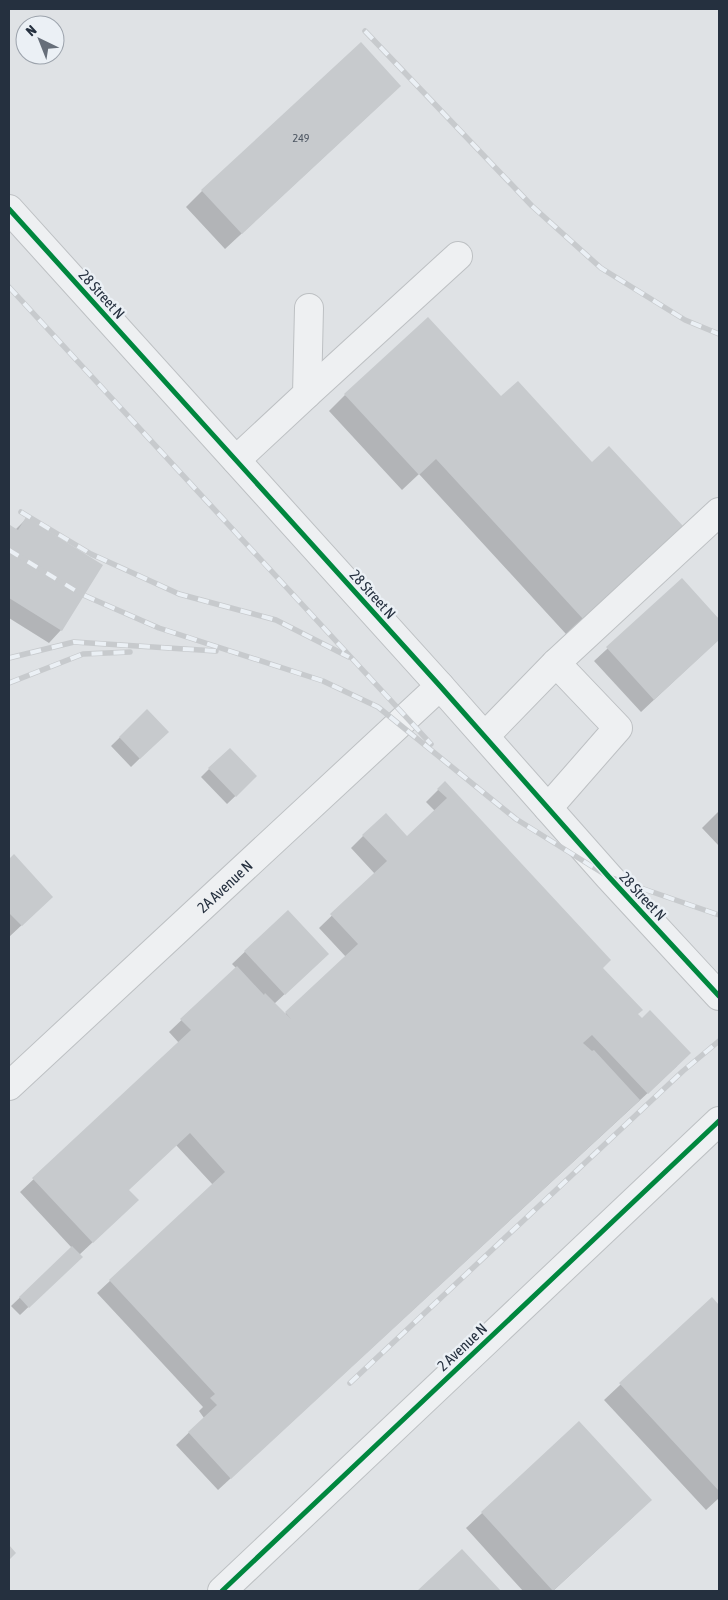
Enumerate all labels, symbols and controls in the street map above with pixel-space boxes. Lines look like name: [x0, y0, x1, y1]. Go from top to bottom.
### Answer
north arrow: [15, 15, 65, 65]
text: N: [23, 22, 40, 39]
house number: 249: [293, 131, 310, 145]
street label: 28 Street N: [76, 266, 128, 322]
street label: 28 Street N: [347, 566, 399, 622]
street label: 2A Avenue N: [193, 856, 256, 916]
street label: 28 Street N: [616, 868, 670, 924]
street label: 2 Avenue N: [434, 1320, 490, 1374]

